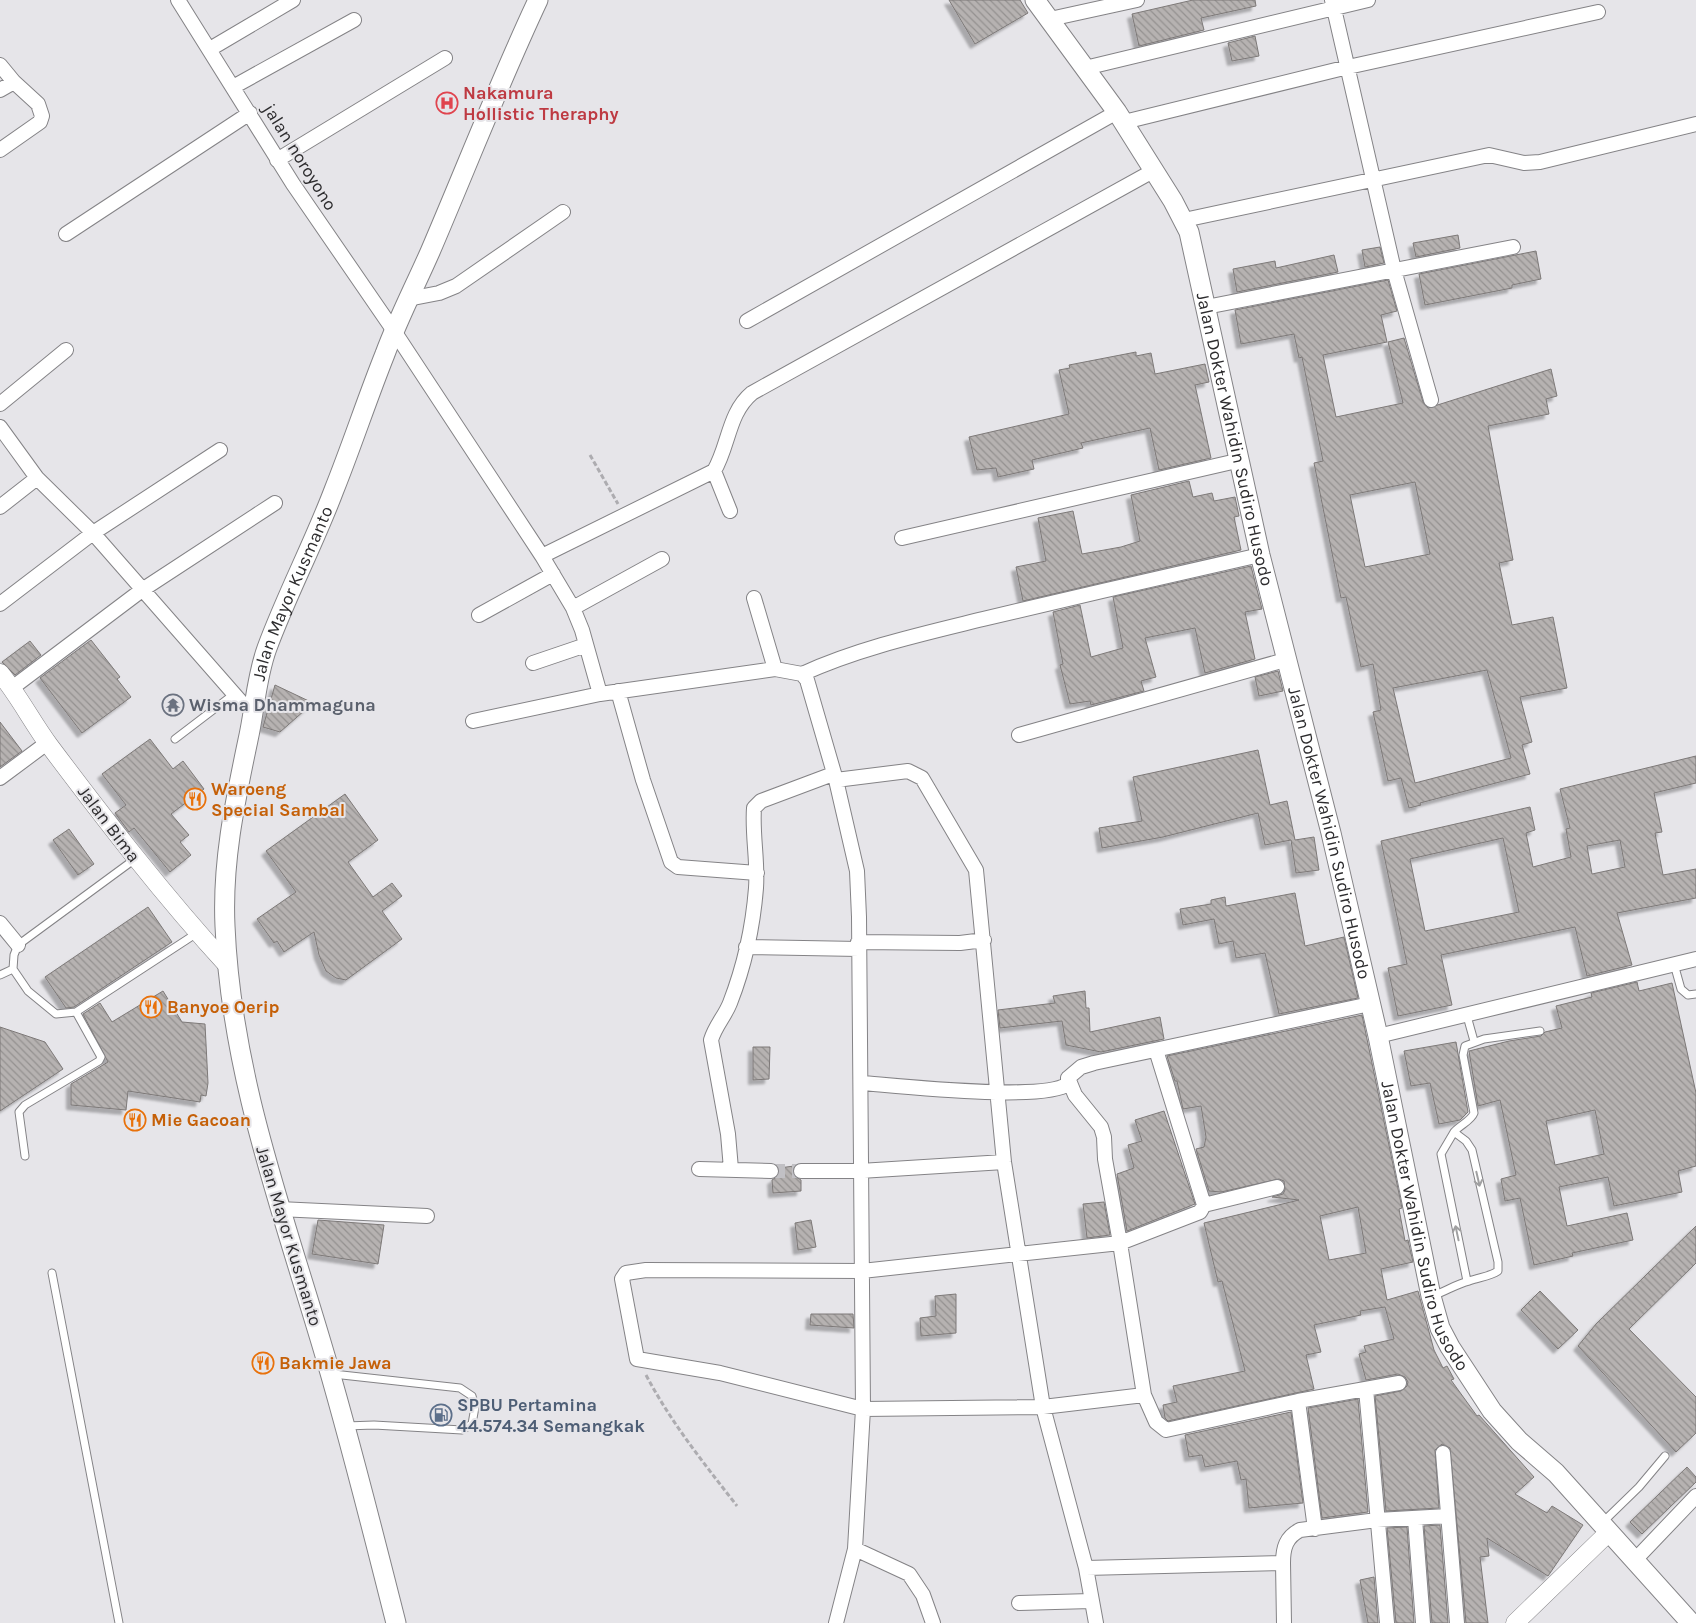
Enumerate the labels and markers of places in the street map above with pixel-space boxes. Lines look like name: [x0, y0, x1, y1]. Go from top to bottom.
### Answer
place label: Nakamura Hollistic Theraphy: [463, 82, 619, 125]
hospital icon: Nakamura Hollistic Theraphy: [435, 91, 459, 115]
temple icon: Wisma Dhammaguna: [161, 693, 185, 717]
place label: Wisma Dhammaguna: [189, 694, 376, 716]
place label: Waroeng Special Sambal: [211, 778, 345, 821]
restaurant icon: Waroeng Special Sambal: [183, 787, 207, 811]
restaurant icon: Banyoe Oerip: [139, 995, 163, 1019]
place label: Banyoe Oerip: [167, 996, 280, 1018]
restaurant icon: Mie Gacoan: [123, 1108, 147, 1132]
place label: Mie Gacoan: [151, 1109, 251, 1131]
restaurant icon: Bakmie Jawa: [251, 1351, 275, 1375]
place label: Bakmie Jawa: [279, 1352, 392, 1374]
place label: SPBU Pertamina 44.574.34 Semangkak: [457, 1394, 645, 1437]
fuel station icon: SPBU Pertamina 44.574.34 Semangkak: [429, 1403, 453, 1427]

